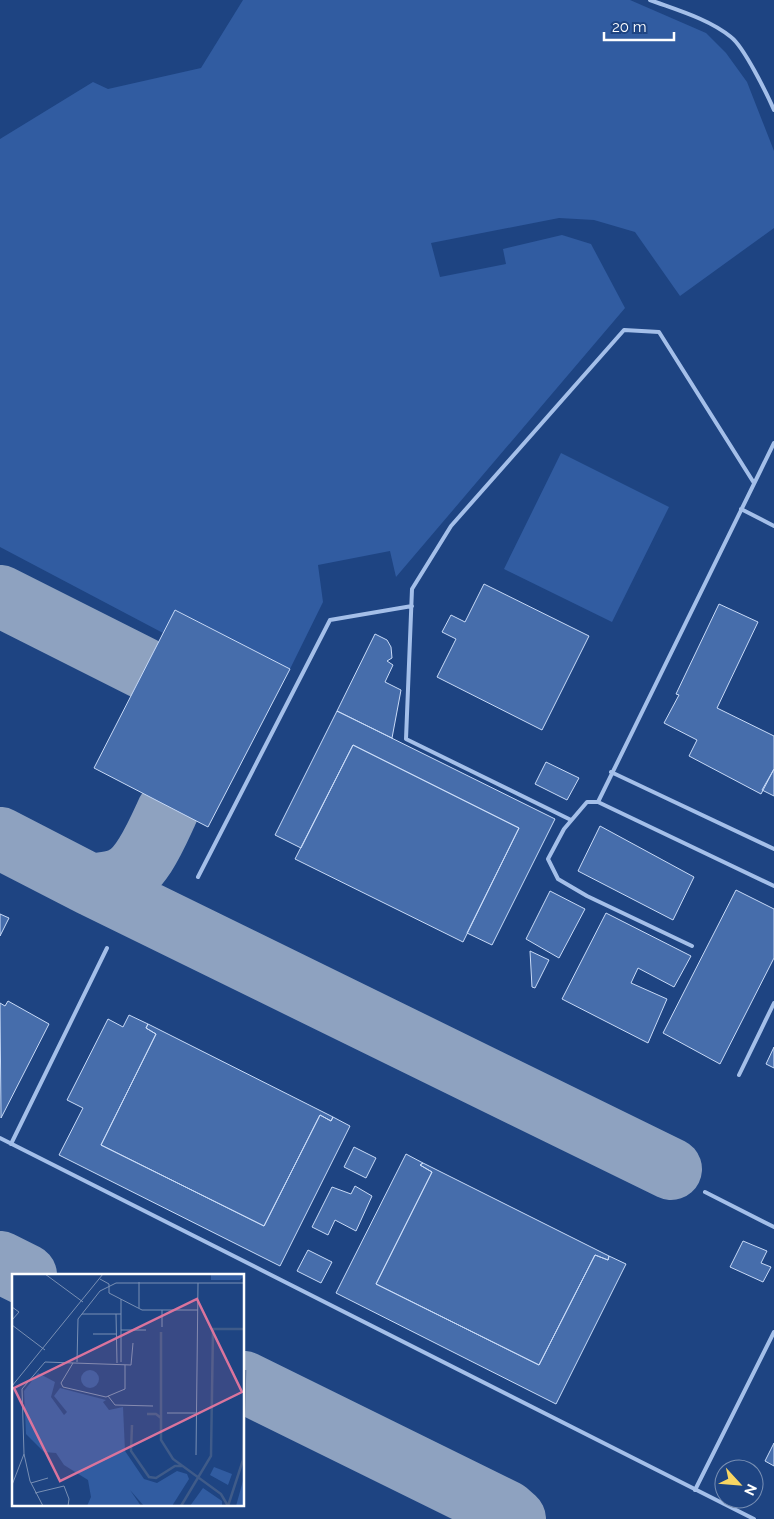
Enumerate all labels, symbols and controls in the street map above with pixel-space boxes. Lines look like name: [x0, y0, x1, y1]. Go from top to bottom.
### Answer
scale bar: [604, 10, 674, 42]
text: 20 m: [612, 18, 647, 36]
inset map: [12, 1274, 245, 1506]
north arrow: [714, 1459, 764, 1509]
text: N: [741, 1481, 760, 1498]

